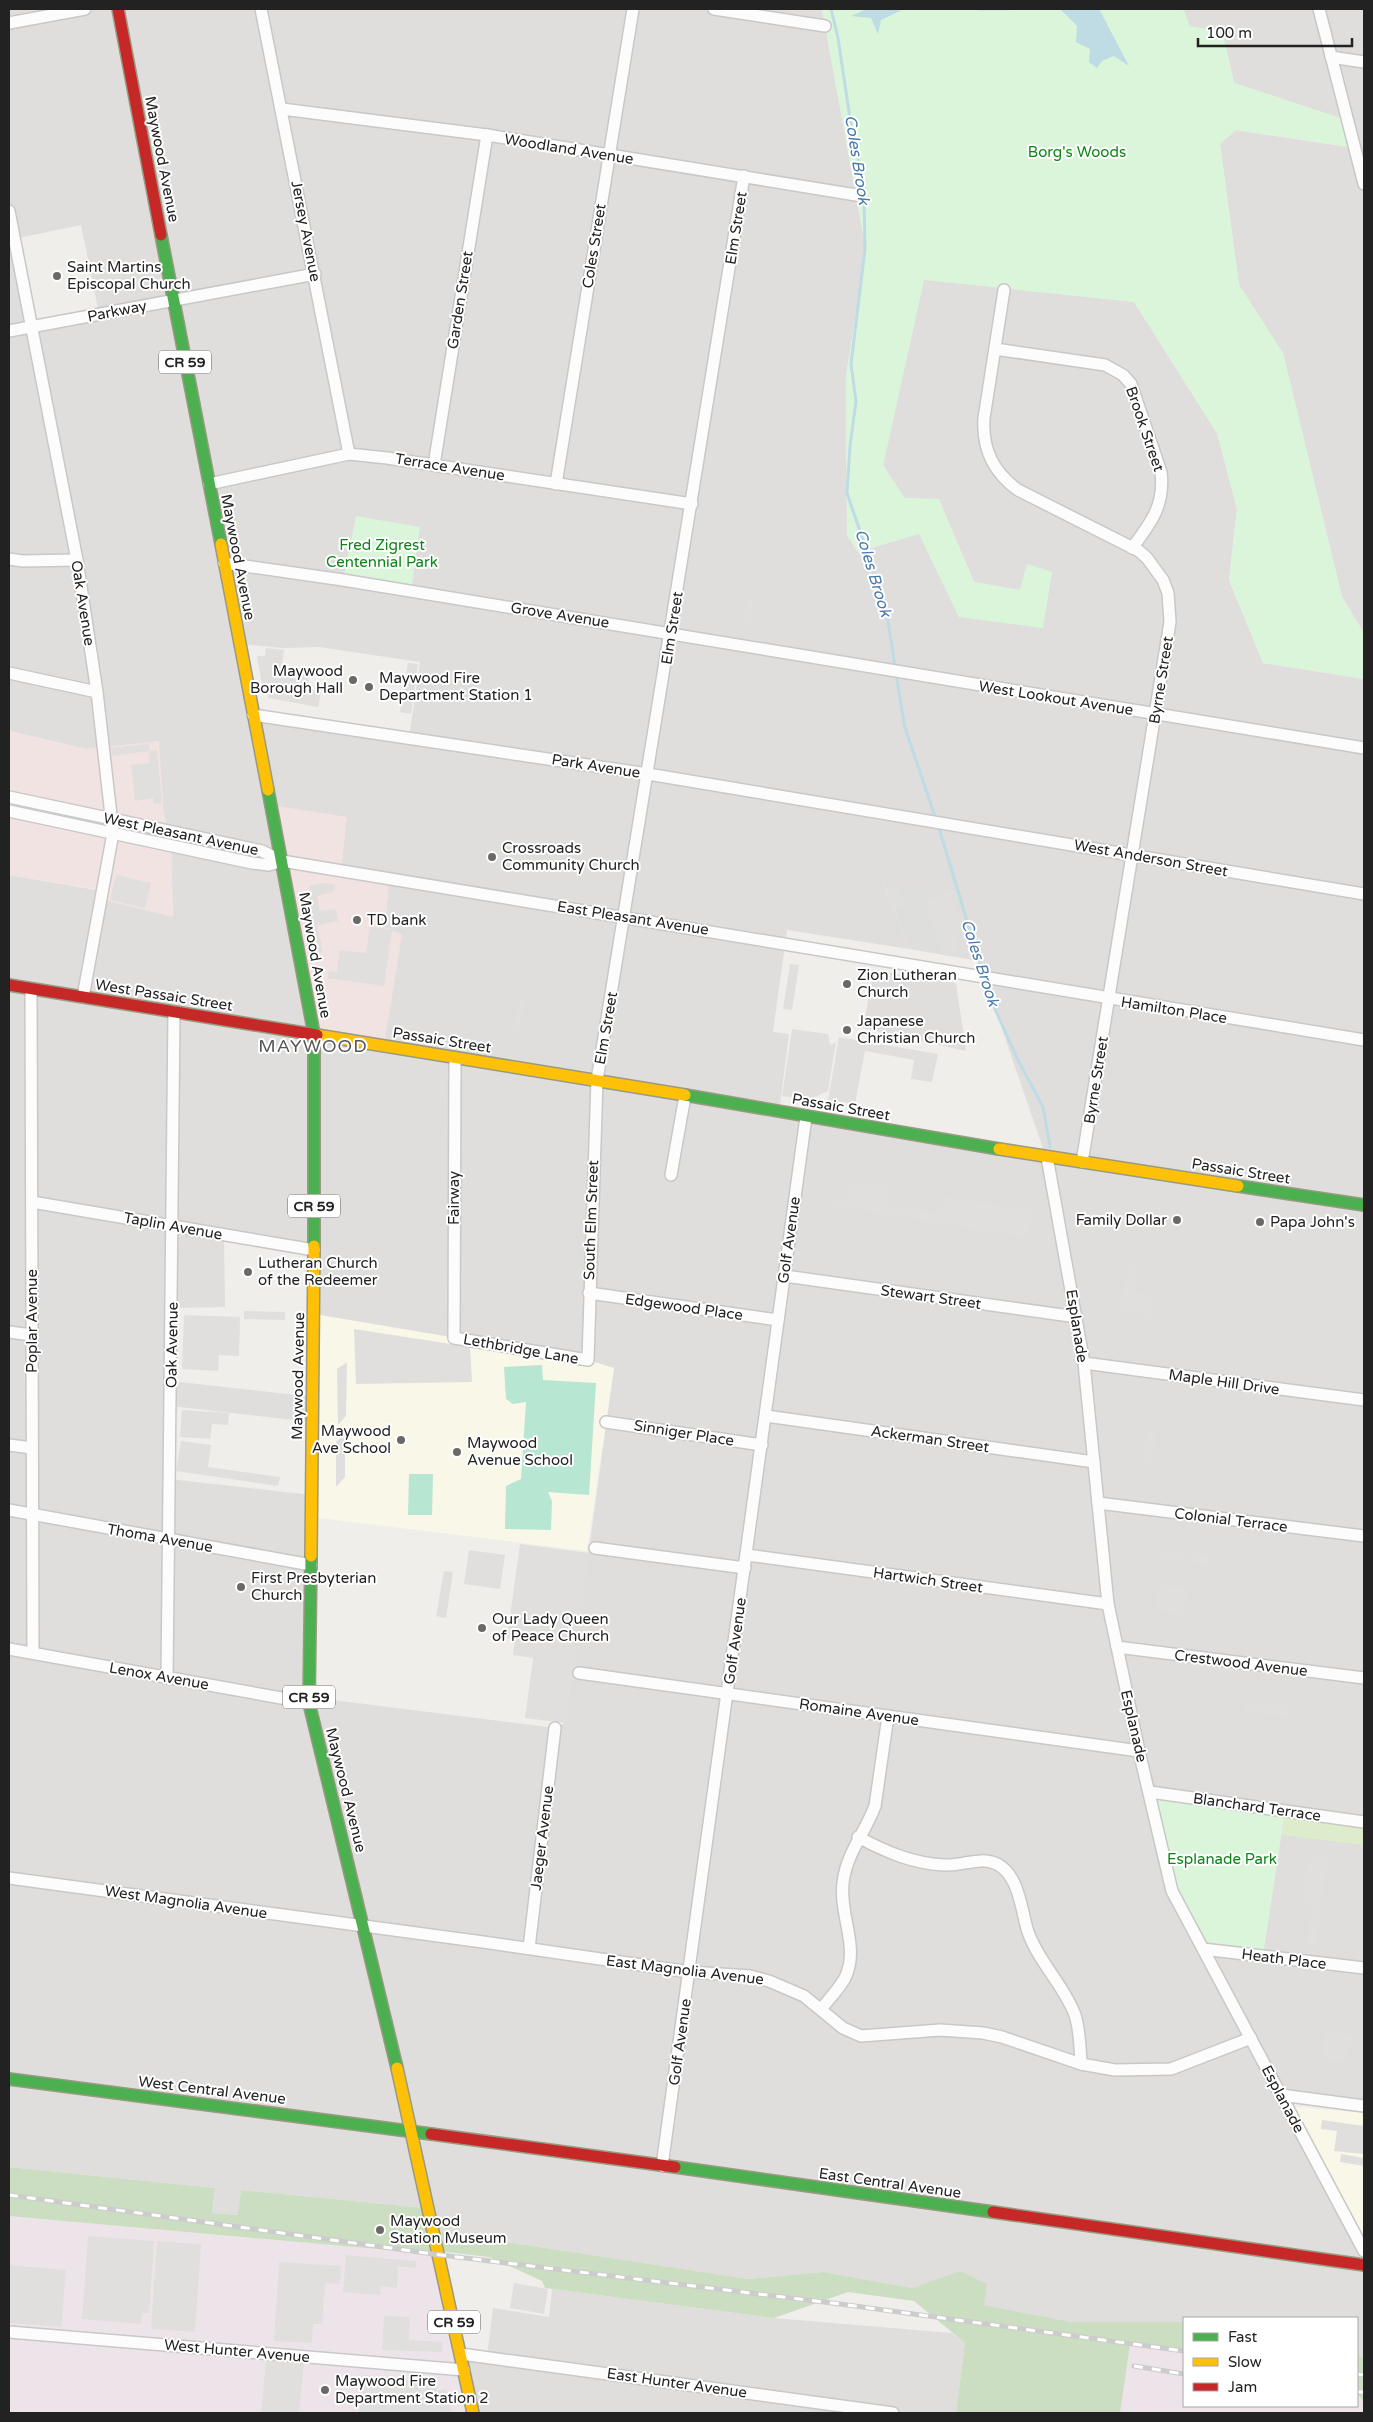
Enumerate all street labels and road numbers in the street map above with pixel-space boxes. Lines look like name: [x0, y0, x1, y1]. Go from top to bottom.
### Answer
street label: Maywood Avenue: [141, 95, 183, 223]
street label: Woodland Avenue: [503, 130, 635, 168]
street label: Jersey Avenue: [287, 179, 325, 283]
street label: Elm Street: [721, 190, 751, 266]
street label: Coles Street: [578, 202, 610, 290]
street label: Garden Street: [443, 249, 477, 350]
street label: Parkway: [86, 296, 148, 326]
road number: CR 59: [159, 351, 211, 374]
street label: Brook Street: [1122, 384, 1168, 474]
street label: Terrace Avenue: [394, 449, 506, 485]
street label: Maywood Avenue: [217, 493, 259, 621]
street label: Oak Avenue: [67, 559, 99, 647]
street label: Elm Street: [657, 590, 687, 666]
street label: Grove Avenue: [509, 598, 611, 632]
street label: Byrne Street: [1145, 635, 1177, 725]
street label: West Lookout Avenue: [977, 677, 1135, 719]
street label: Park Avenue: [550, 750, 642, 782]
street label: West Pleasant Avenue: [102, 809, 260, 859]
street label: West Anderson Street: [1073, 836, 1230, 880]
street label: Maywood Avenue: [295, 890, 335, 1020]
street label: East Pleasant Avenue: [556, 897, 710, 939]
street label: West Passaic Street: [94, 975, 234, 1015]
street label: Elm Street: [591, 990, 621, 1066]
street label: Hamilton Place: [1120, 993, 1228, 1027]
street label: Passaic Street: [391, 1023, 493, 1057]
street label: Byrne Street: [1080, 1035, 1112, 1125]
street label: Passaic Street: [790, 1090, 892, 1125]
street label: Passaic Street: [1190, 1154, 1292, 1188]
street label: South Elm Street: [580, 1159, 602, 1280]
street label: Fairway: [445, 1171, 463, 1225]
road number: CR 59: [288, 1194, 340, 1218]
street label: Golf Avenue: [774, 1195, 804, 1285]
street label: Taplin Avenue: [122, 1208, 224, 1244]
street label: Poplar Avenue: [23, 1269, 41, 1373]
street label: Stewart Street: [880, 1281, 983, 1313]
street label: Esplanade: [1062, 1288, 1092, 1364]
street label: Edgewood Place: [624, 1290, 744, 1324]
street label: Oak Avenue: [162, 1302, 182, 1388]
street label: Maywood Avenue: [288, 1312, 308, 1440]
street label: Lethbridge Lane: [462, 1330, 580, 1368]
street label: Maple Hill Drive: [1167, 1365, 1281, 1399]
street label: Sinniger Place: [633, 1416, 735, 1450]
street label: Ackerman Street: [870, 1422, 991, 1456]
street label: Colonial Terrace: [1173, 1504, 1289, 1536]
street label: Thoma Avenue: [106, 1520, 214, 1556]
street label: Hartwich Street: [872, 1563, 984, 1597]
street label: Golf Avenue: [720, 1596, 750, 1686]
street label: Crestwood Avenue: [1173, 1646, 1309, 1680]
street label: Lenox Avenue: [108, 1658, 210, 1694]
road number: CR 59: [283, 1685, 335, 1708]
street label: Esplanade: [1117, 1688, 1151, 1764]
street label: Romaine Avenue: [798, 1695, 920, 1729]
street label: Maywood Avenue: [322, 1726, 370, 1854]
street label: Jaeger Avenue: [527, 1785, 557, 1891]
street label: Blanchard Terrace: [1192, 1789, 1322, 1825]
street label: West Magnolia Avenue: [104, 1882, 268, 1922]
street label: Heath Place: [1241, 1945, 1327, 1973]
street label: East Magnolia Avenue: [605, 1951, 765, 1989]
street label: Golf Avenue: [665, 1997, 695, 2087]
street label: Esplanade: [1258, 2062, 1308, 2136]
street label: West Central Avenue: [137, 2072, 287, 2108]
street label: East Central Avenue: [818, 2164, 962, 2202]
road number: CR 59: [428, 2310, 480, 2334]
street label: West Hunter Avenue: [163, 2336, 311, 2366]
street label: East Hunter Avenue: [606, 2364, 748, 2402]

